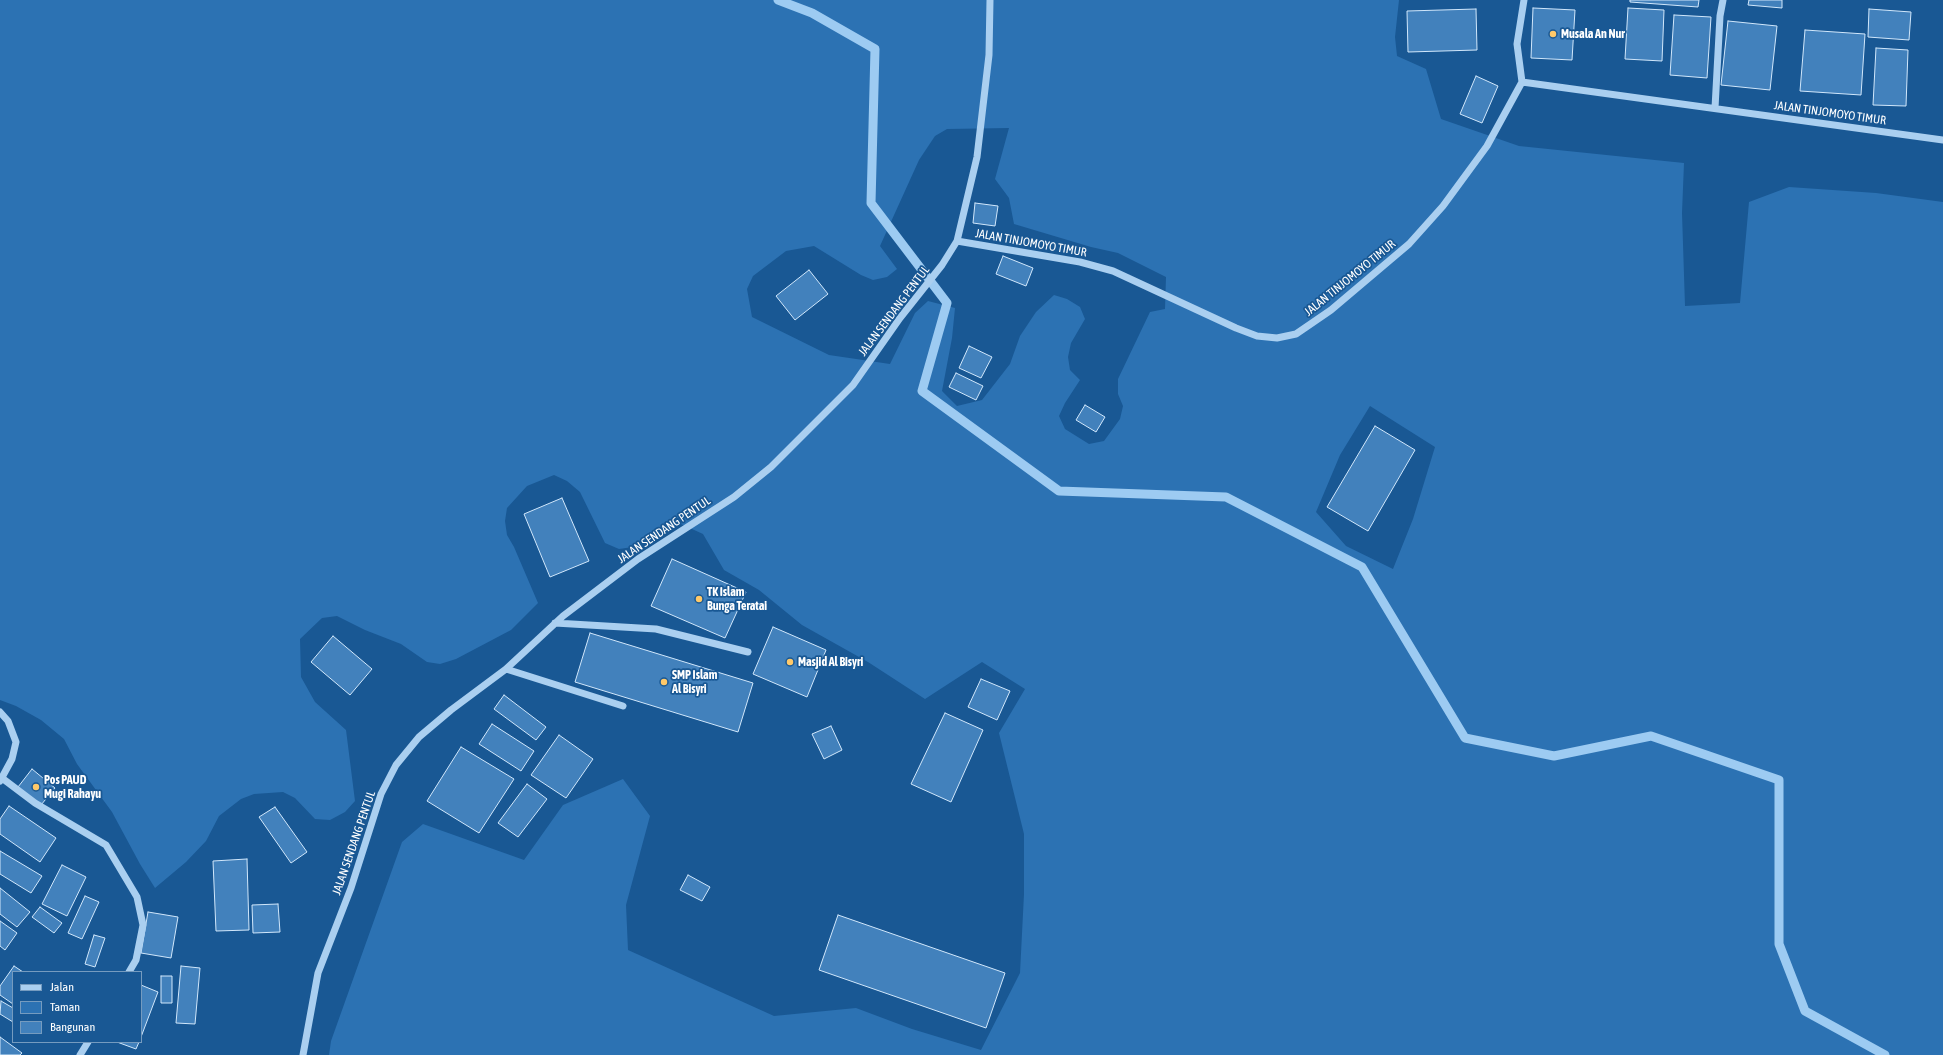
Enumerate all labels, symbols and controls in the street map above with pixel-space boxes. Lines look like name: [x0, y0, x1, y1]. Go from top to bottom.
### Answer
place label: Musala An Nur: [1561, 27, 1625, 41]
marker: Musala An Nur: [1548, 29, 1558, 39]
street label: JALAN TINJOMOYO TIMUR: [1773, 98, 1887, 128]
street label: JALAN TINJOMOYO TIMUR: [974, 226, 1088, 260]
street label: JALAN TINJOMOYO TIMUR: [1302, 237, 1398, 319]
street label: JALAN SENDANG PENTUL: [855, 263, 933, 359]
street label: JALAN SENDANG PENTUL: [615, 494, 713, 566]
place label: TK Islam Bunga Teratai: [707, 585, 767, 613]
marker: TK Islam Bunga Teratai: [694, 594, 704, 604]
place label: Masjid Al Bisyri: [798, 655, 863, 669]
marker: Masjid Al Bisyri: [785, 657, 795, 667]
place label: SMP Islam Al Bisyri: [672, 668, 717, 696]
marker: SMP Islam Al Bisyri: [659, 677, 669, 687]
place label: Pos PAUD Mugi Rahayu: [44, 773, 101, 801]
marker: Pos PAUD Mugi Rahayu: [31, 782, 41, 792]
street label: JALAN SENDANG PENTUL: [329, 789, 379, 897]
legend: [12, 971, 142, 1043]
text: Jalan: [50, 980, 74, 994]
text: Taman: [50, 1000, 80, 1014]
text: Bangunan: [50, 1020, 95, 1034]

